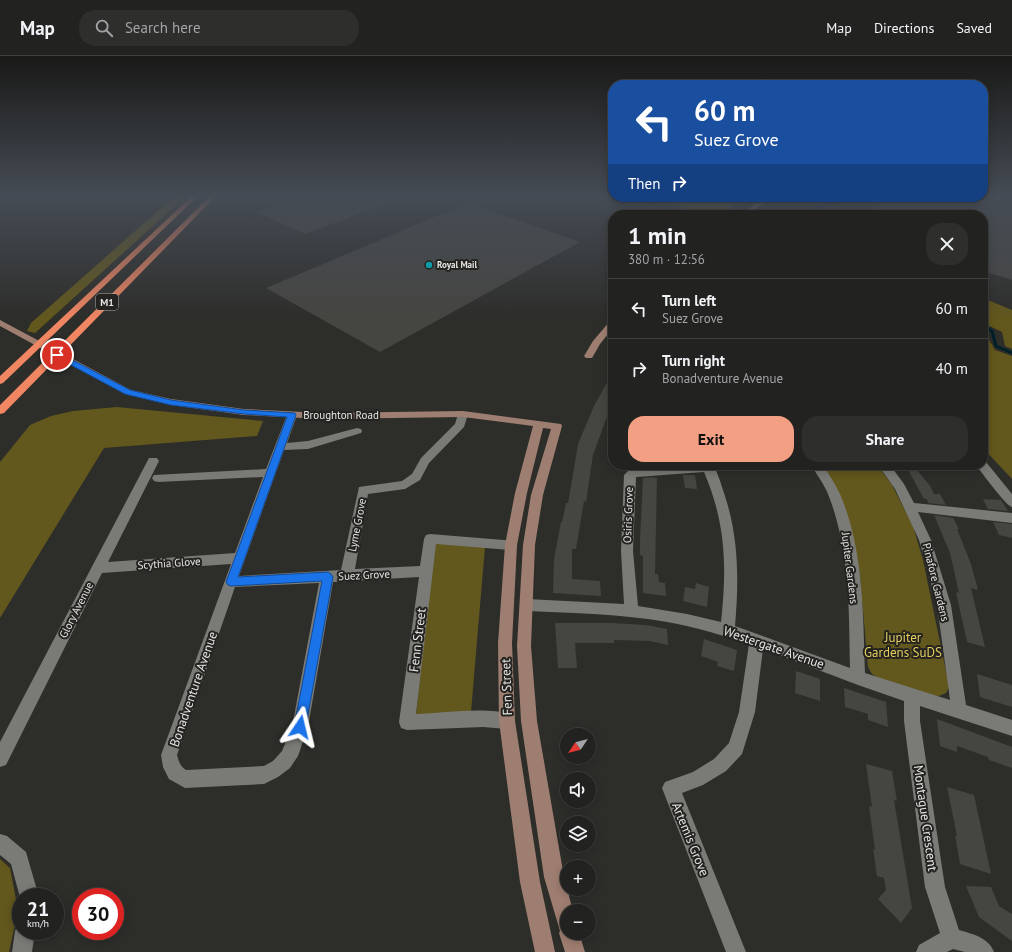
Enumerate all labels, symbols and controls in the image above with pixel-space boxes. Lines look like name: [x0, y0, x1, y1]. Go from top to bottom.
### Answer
search box: [79, 10, 359, 46]
text: Map: [20, 16, 55, 40]
icon: search: [93, 17, 115, 39]
text: Search here: [125, 18, 201, 37]
text: Map: [826, 19, 852, 37]
text: Directions: [874, 19, 934, 37]
text: Saved: [956, 19, 992, 37]
text: 60 m: [694, 92, 755, 129]
icon: left: [628, 96, 680, 148]
text: Suez Grove: [694, 128, 779, 151]
icon: right: [668, 172, 690, 194]
text: Then: [628, 174, 660, 193]
text: 1 min: [628, 220, 687, 251]
button: close: [926, 223, 968, 265]
text: 380 m · 12:56: [628, 251, 705, 268]
place label: Royal Mail: [437, 259, 477, 270]
marker: Royal Mail: [424, 260, 434, 270]
text: Turn left: [662, 291, 716, 310]
road number: M1: [96, 294, 118, 310]
icon: left: [628, 298, 650, 320]
text: 60 m: [935, 299, 968, 318]
text: Suez Grove: [662, 310, 723, 327]
pin: [40, 338, 74, 372]
icon: arrive: [46, 344, 68, 366]
text: Turn right: [662, 351, 725, 370]
icon: right: [628, 358, 650, 380]
text: 40 m: [935, 359, 968, 378]
text: Bonadventure Avenue: [662, 370, 783, 387]
street label: Broughton Road: [303, 408, 379, 422]
button: Exit: [628, 416, 794, 462]
button: Share: [802, 416, 968, 462]
street label: Osiris Grove: [620, 486, 636, 543]
street label: Lyme Grove: [345, 497, 369, 553]
street label: Jupiter Gardens: [839, 530, 861, 605]
street label: Pinafore Gardens: [920, 541, 953, 623]
street label: Scythia Glove: [137, 554, 201, 572]
street label: Suez Grove: [338, 567, 391, 583]
street label: Glory Avenue: [56, 579, 96, 640]
street label: Fenn Street: [405, 607, 430, 673]
street label: Westergate Avenue: [721, 622, 827, 673]
street label: Bonadventure Avenue: [166, 629, 221, 749]
park label: Jupiter Gardens SuDS: [864, 629, 942, 661]
street label: Fen Street: [497, 658, 516, 716]
position arrow: [279, 706, 321, 748]
north arrow: [560, 728, 596, 764]
map controls: [560, 728, 596, 940]
street label: Montague Crescent: [910, 764, 941, 873]
button: sound: [560, 772, 596, 808]
street label: Artemis Grove: [668, 800, 713, 879]
button: layers: [560, 816, 596, 852]
button: +: [560, 860, 596, 896]
speed limit sign: 30: [72, 888, 124, 940]
text: 21: [27, 896, 49, 922]
button: −: [560, 904, 596, 940]
text: km/h: [27, 917, 49, 930]

